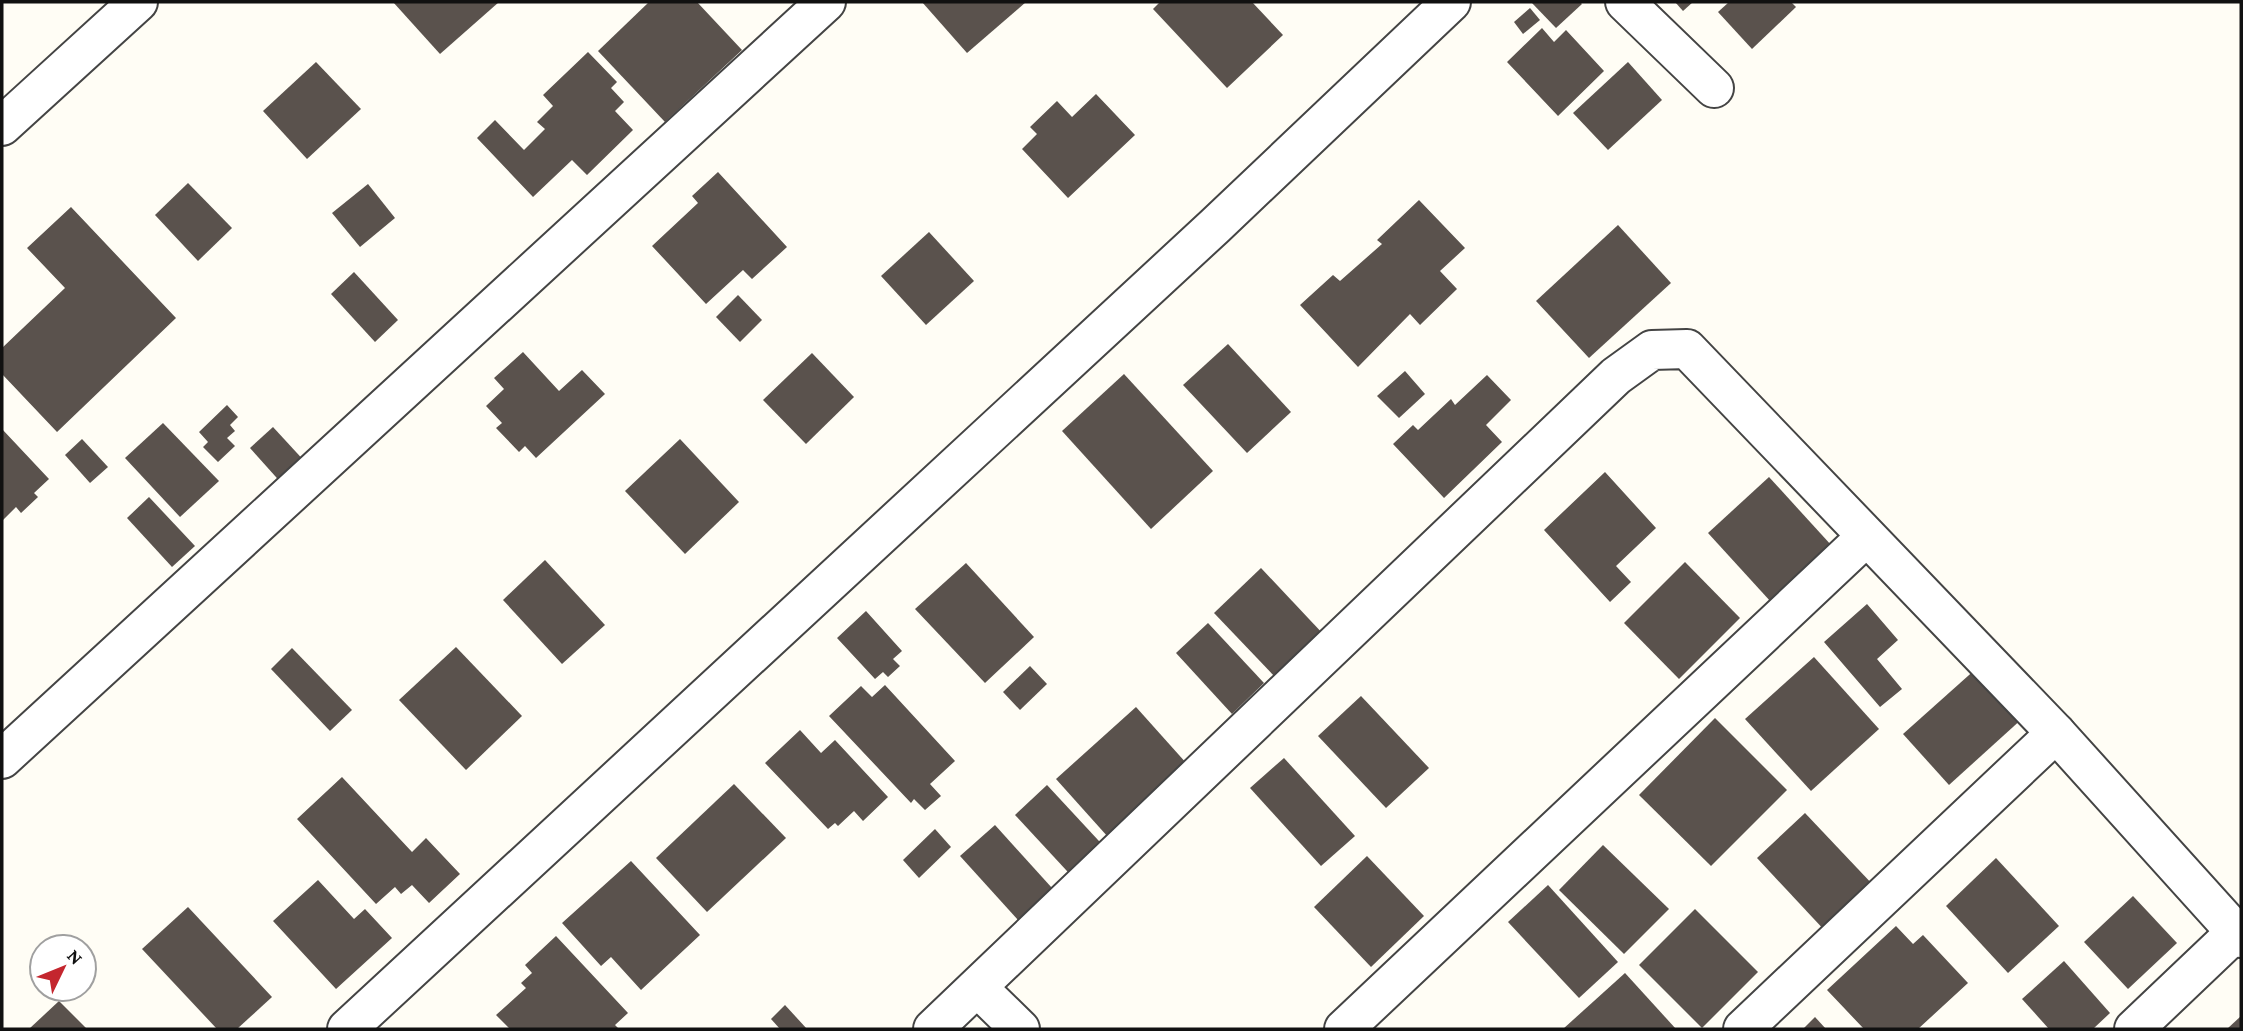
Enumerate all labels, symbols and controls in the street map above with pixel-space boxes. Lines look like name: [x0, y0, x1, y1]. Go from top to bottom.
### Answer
north arrow: [28, 933, 98, 1003]
text: N: [63, 945, 87, 969]

